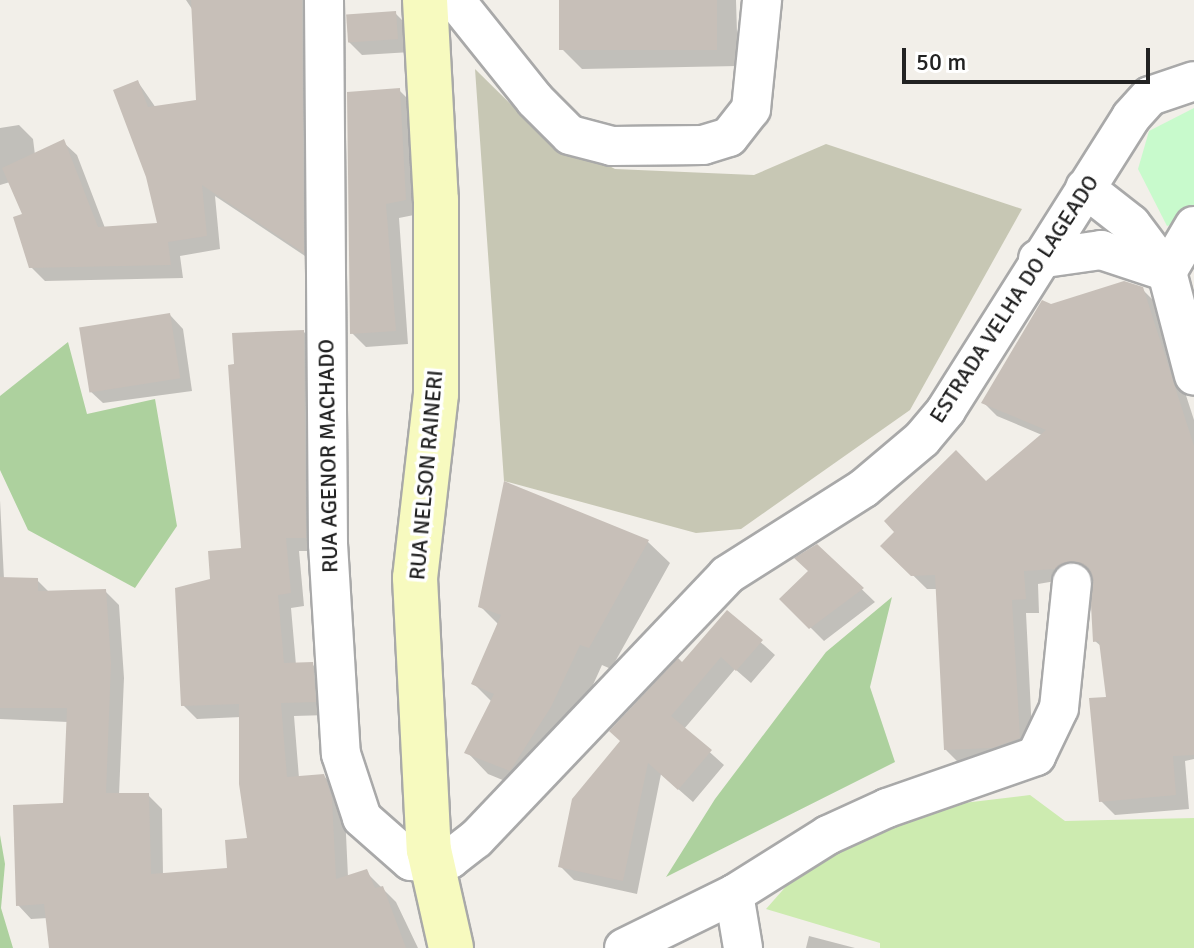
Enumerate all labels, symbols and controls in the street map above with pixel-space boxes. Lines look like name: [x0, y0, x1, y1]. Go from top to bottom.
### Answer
scale bar: [906, 32, 1154, 82]
text: 50 m: [916, 47, 966, 77]
street label: ESTRADA VELHA DO LAGEADO: [924, 170, 1104, 428]
street label: RUA AGENOR MACHADO: [313, 339, 343, 573]
street label: RUA NELSON RAINERI: [404, 369, 448, 581]

